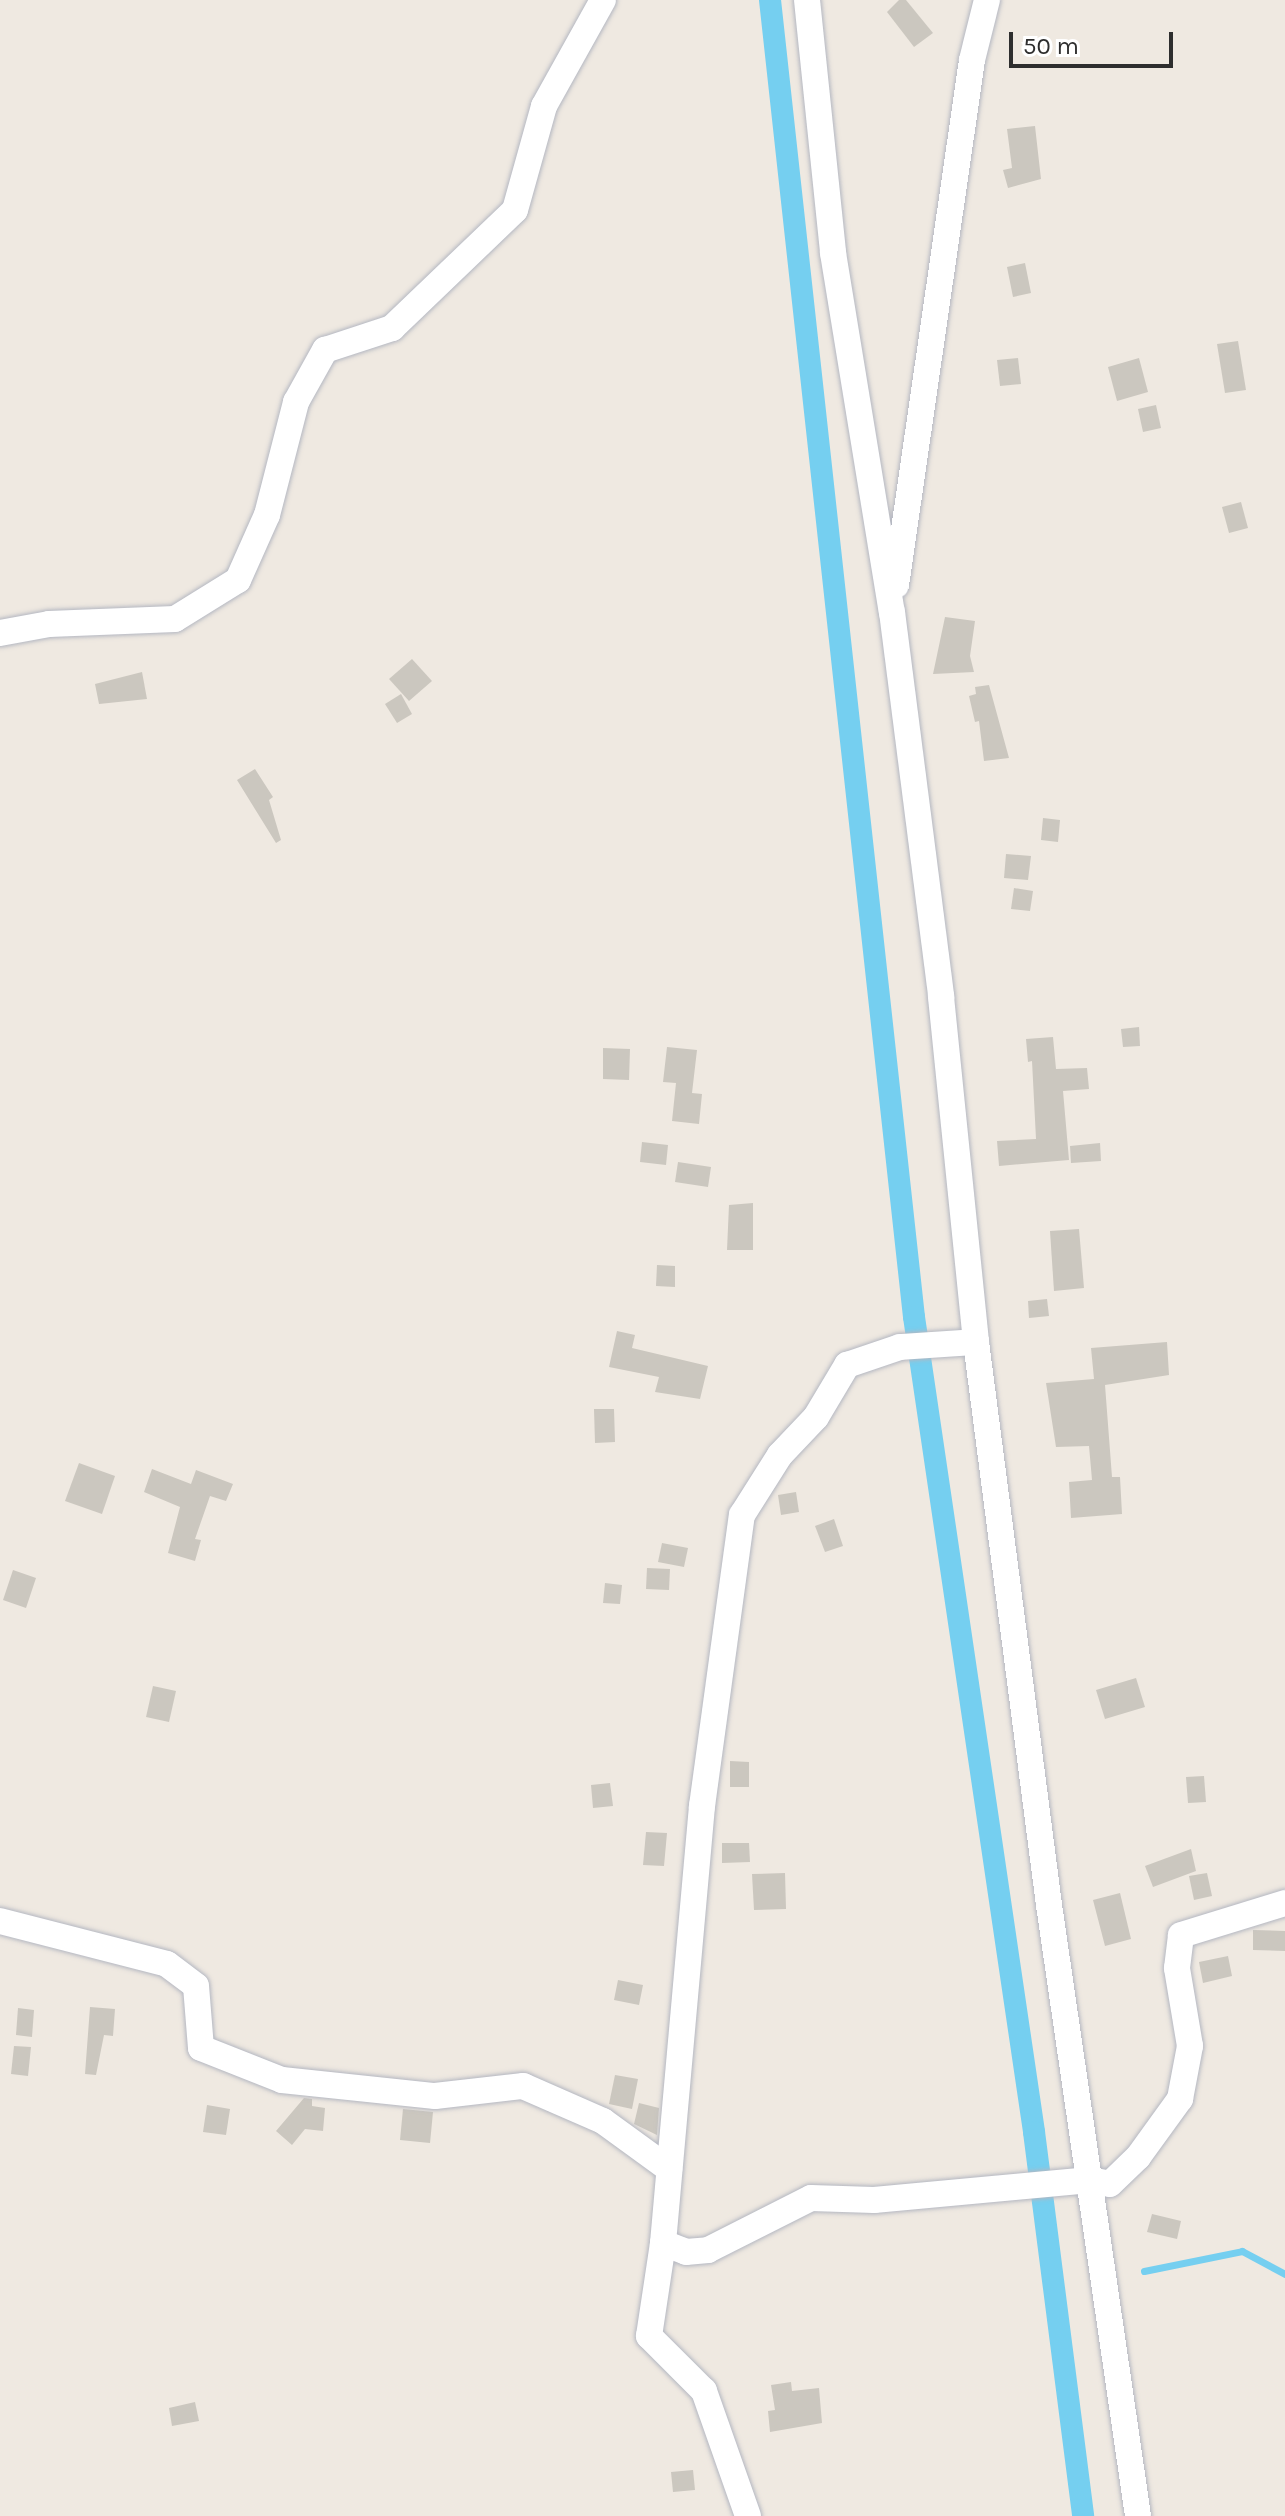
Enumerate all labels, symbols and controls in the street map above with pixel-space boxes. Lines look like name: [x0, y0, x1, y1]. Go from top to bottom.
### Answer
scale bar: [1013, 16, 1177, 66]
text: 50 m: [1023, 32, 1079, 60]

